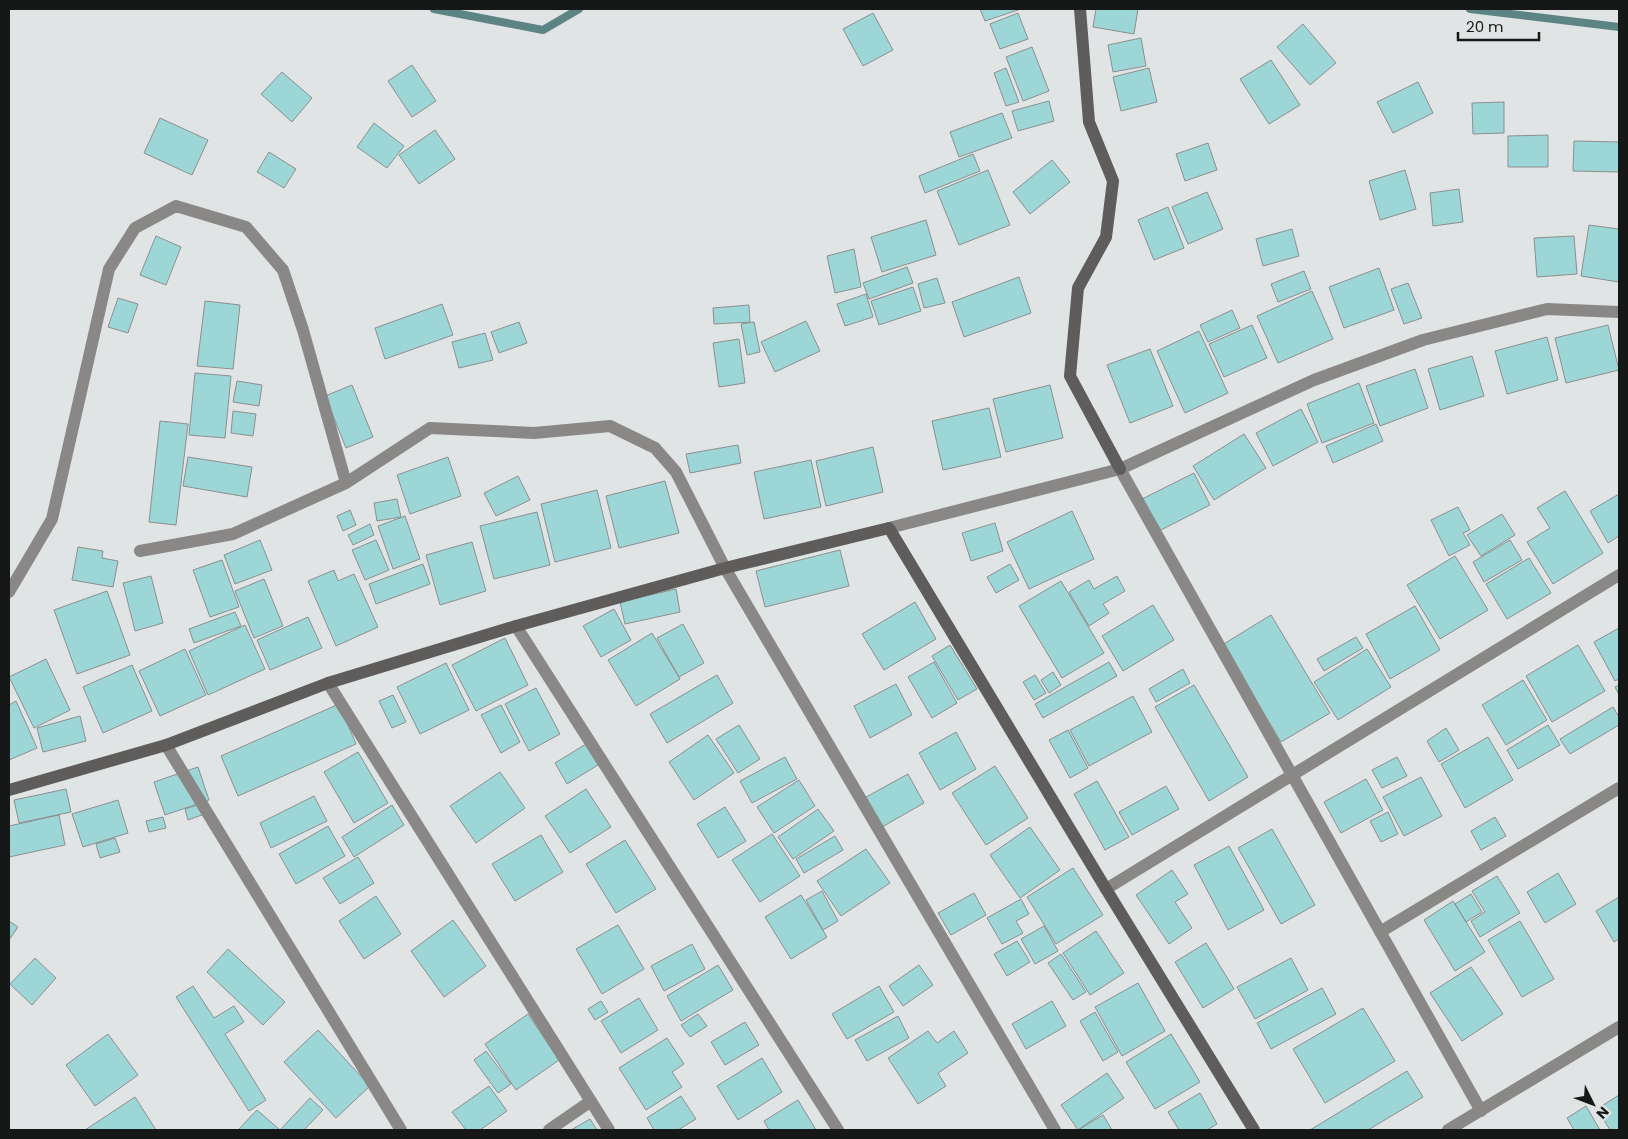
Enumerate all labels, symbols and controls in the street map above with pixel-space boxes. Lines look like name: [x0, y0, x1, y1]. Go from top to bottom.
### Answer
scale bar: [1458, 10, 1539, 42]
text: 20 m: [1466, 16, 1504, 37]
north arrow: [1568, 1079, 1618, 1129]
text: N: [1592, 1102, 1614, 1123]

